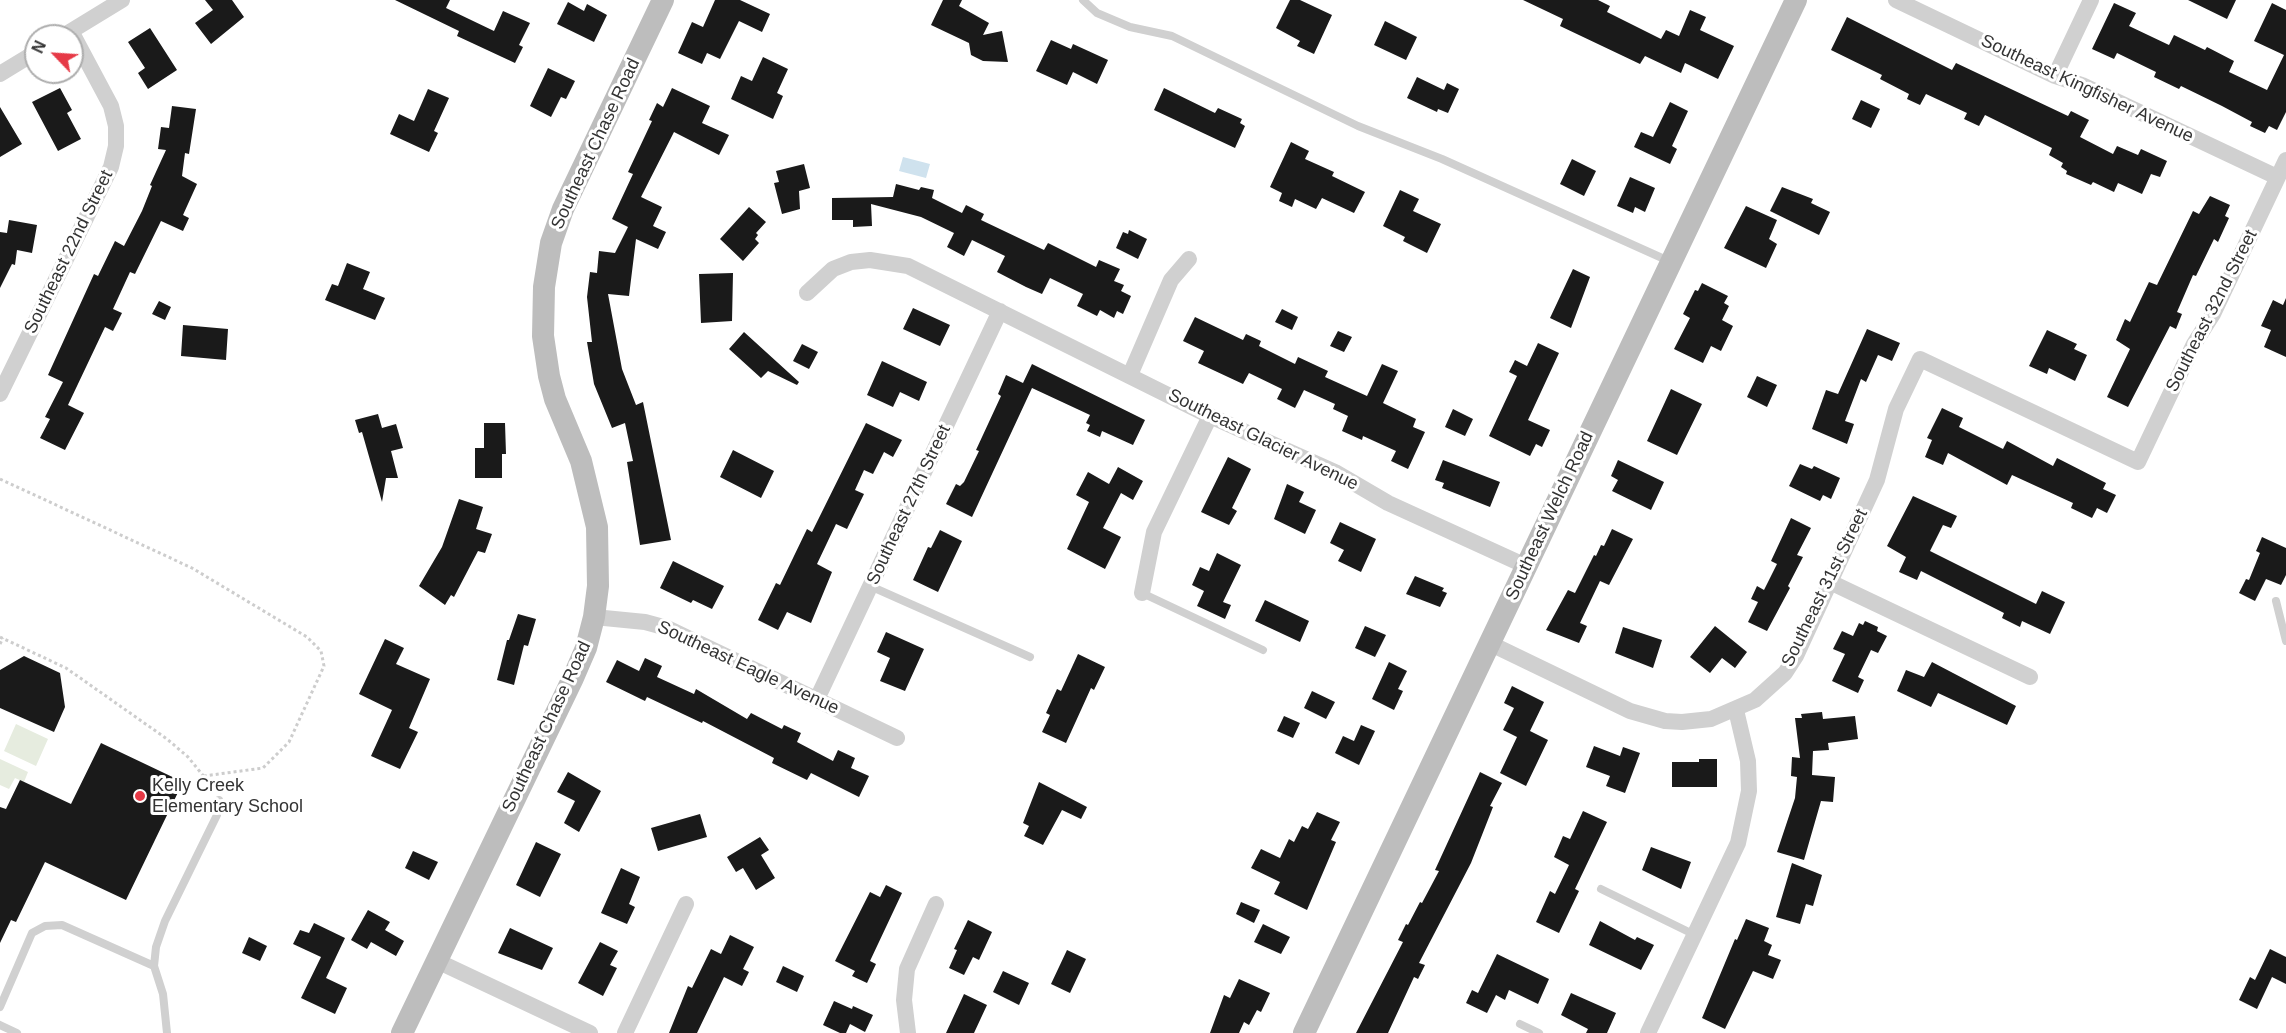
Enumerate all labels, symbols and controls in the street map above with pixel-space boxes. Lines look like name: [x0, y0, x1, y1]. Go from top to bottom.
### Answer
north arrow: [24, 24, 84, 84]
street label: Southeast Kingfisher Avenue: [1977, 30, 2197, 148]
text: N: [29, 38, 49, 56]
street label: Southeast Chase Road: [547, 55, 645, 233]
street label: Southeast 22nd Street: [20, 167, 118, 337]
street label: Southeast 32nd Street: [2162, 226, 2262, 396]
street label: Southeast Glacier Avenue: [1164, 385, 1362, 495]
street label: Southeast 27th Street: [862, 422, 956, 588]
street label: Southeast Welch Road: [1501, 428, 1599, 604]
street label: Southeast 31st Street: [1777, 505, 1873, 671]
street label: Southeast Eagle Avenue: [654, 616, 842, 720]
street label: Southeast Chase Road: [498, 638, 596, 816]
place label: Kelly Creek Elementary School: [152, 775, 303, 818]
marker: Kelly Creek Elementary School: [133, 789, 147, 803]

